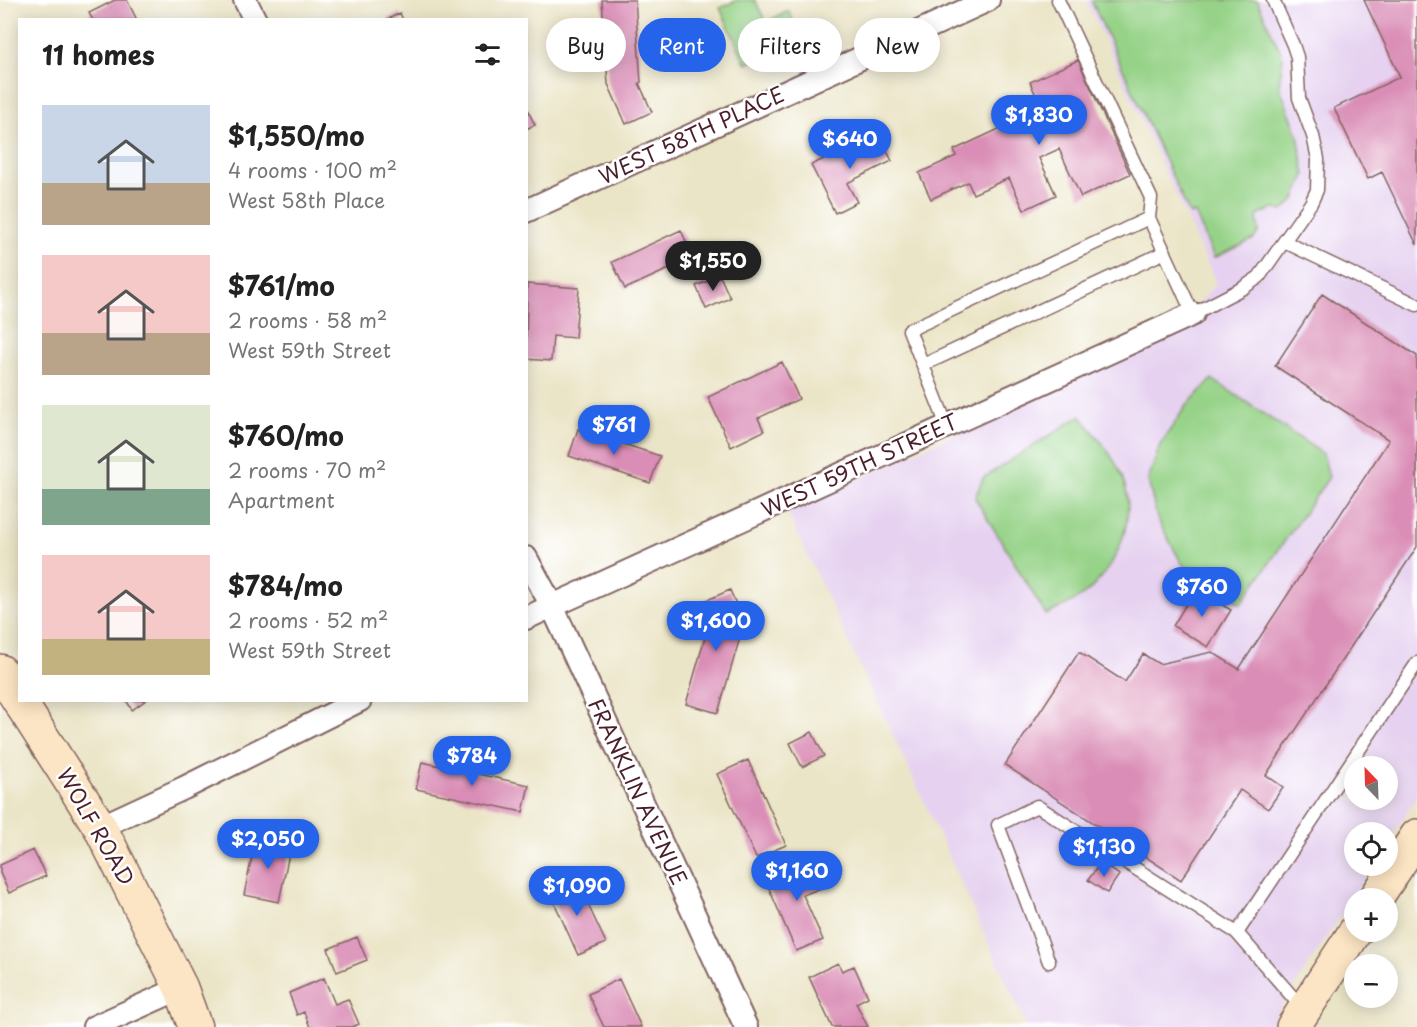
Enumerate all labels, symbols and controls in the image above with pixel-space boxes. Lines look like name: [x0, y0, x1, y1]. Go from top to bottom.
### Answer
chip: Buy: [546, 18, 626, 72]
chip: Rent: [638, 18, 726, 72]
chip: Filters: [738, 18, 842, 72]
chip: New: [854, 18, 940, 72]
text: 11 homes: [42, 35, 155, 74]
icon: filters: [471, 38, 504, 71]
street label: WEST 58TH PLACE: [593, 77, 789, 191]
pin: $1,830: [990, 95, 1088, 146]
text: $1,830: [1005, 99, 1073, 129]
text: $1,550/mo: [228, 116, 365, 155]
pin: $640: [814, 119, 886, 170]
text: $640: [822, 123, 878, 153]
icon: home: [90, 129, 162, 201]
text: 4 rooms · 100 m²: [228, 155, 397, 185]
text: West 58th Place: [228, 185, 385, 215]
pin: $1,550: [664, 241, 762, 292]
text: $1,550: [679, 245, 747, 275]
text: $761/mo: [228, 266, 335, 305]
icon: home: [90, 279, 162, 351]
text: 2 rooms · 58 m²: [228, 305, 387, 335]
text: West 59th Street: [228, 335, 391, 365]
street label: WEST 59TH STREET: [755, 404, 963, 524]
pin: $761: [578, 405, 650, 456]
text: $761: [592, 409, 636, 439]
text: $760/mo: [228, 416, 344, 455]
icon: home: [90, 429, 162, 501]
text: 2 rooms · 70 m²: [228, 455, 386, 485]
text: Apartment: [228, 485, 335, 515]
text: $784/mo: [228, 566, 343, 605]
pin: $760: [1166, 567, 1238, 618]
text: $760: [1176, 571, 1228, 601]
icon: home: [90, 579, 162, 651]
pin: $1,600: [667, 601, 765, 652]
text: 2 rooms · 52 m²: [228, 605, 388, 635]
text: $1,600: [681, 605, 751, 635]
text: West 59th Street: [228, 635, 391, 665]
street label: FRANKLIN AVENUE: [581, 692, 696, 890]
pin: $784: [436, 736, 508, 787]
text: $784: [447, 740, 497, 770]
north arrow: [1344, 756, 1398, 810]
map controls: [1344, 756, 1398, 1008]
street label: WOLF ROAD: [50, 761, 143, 891]
pin: $2,050: [219, 819, 317, 870]
button: locate: [1344, 822, 1398, 876]
text: $2,050: [231, 823, 305, 853]
pin: $1,130: [1055, 827, 1153, 878]
text: $1,130: [1073, 831, 1135, 861]
pin: $1,160: [748, 851, 846, 902]
text: $1,160: [765, 855, 829, 885]
pin: $1,090: [528, 866, 626, 917]
text: $1,090: [543, 870, 611, 900]
button: +: [1344, 888, 1398, 942]
button: −: [1344, 954, 1398, 1008]

